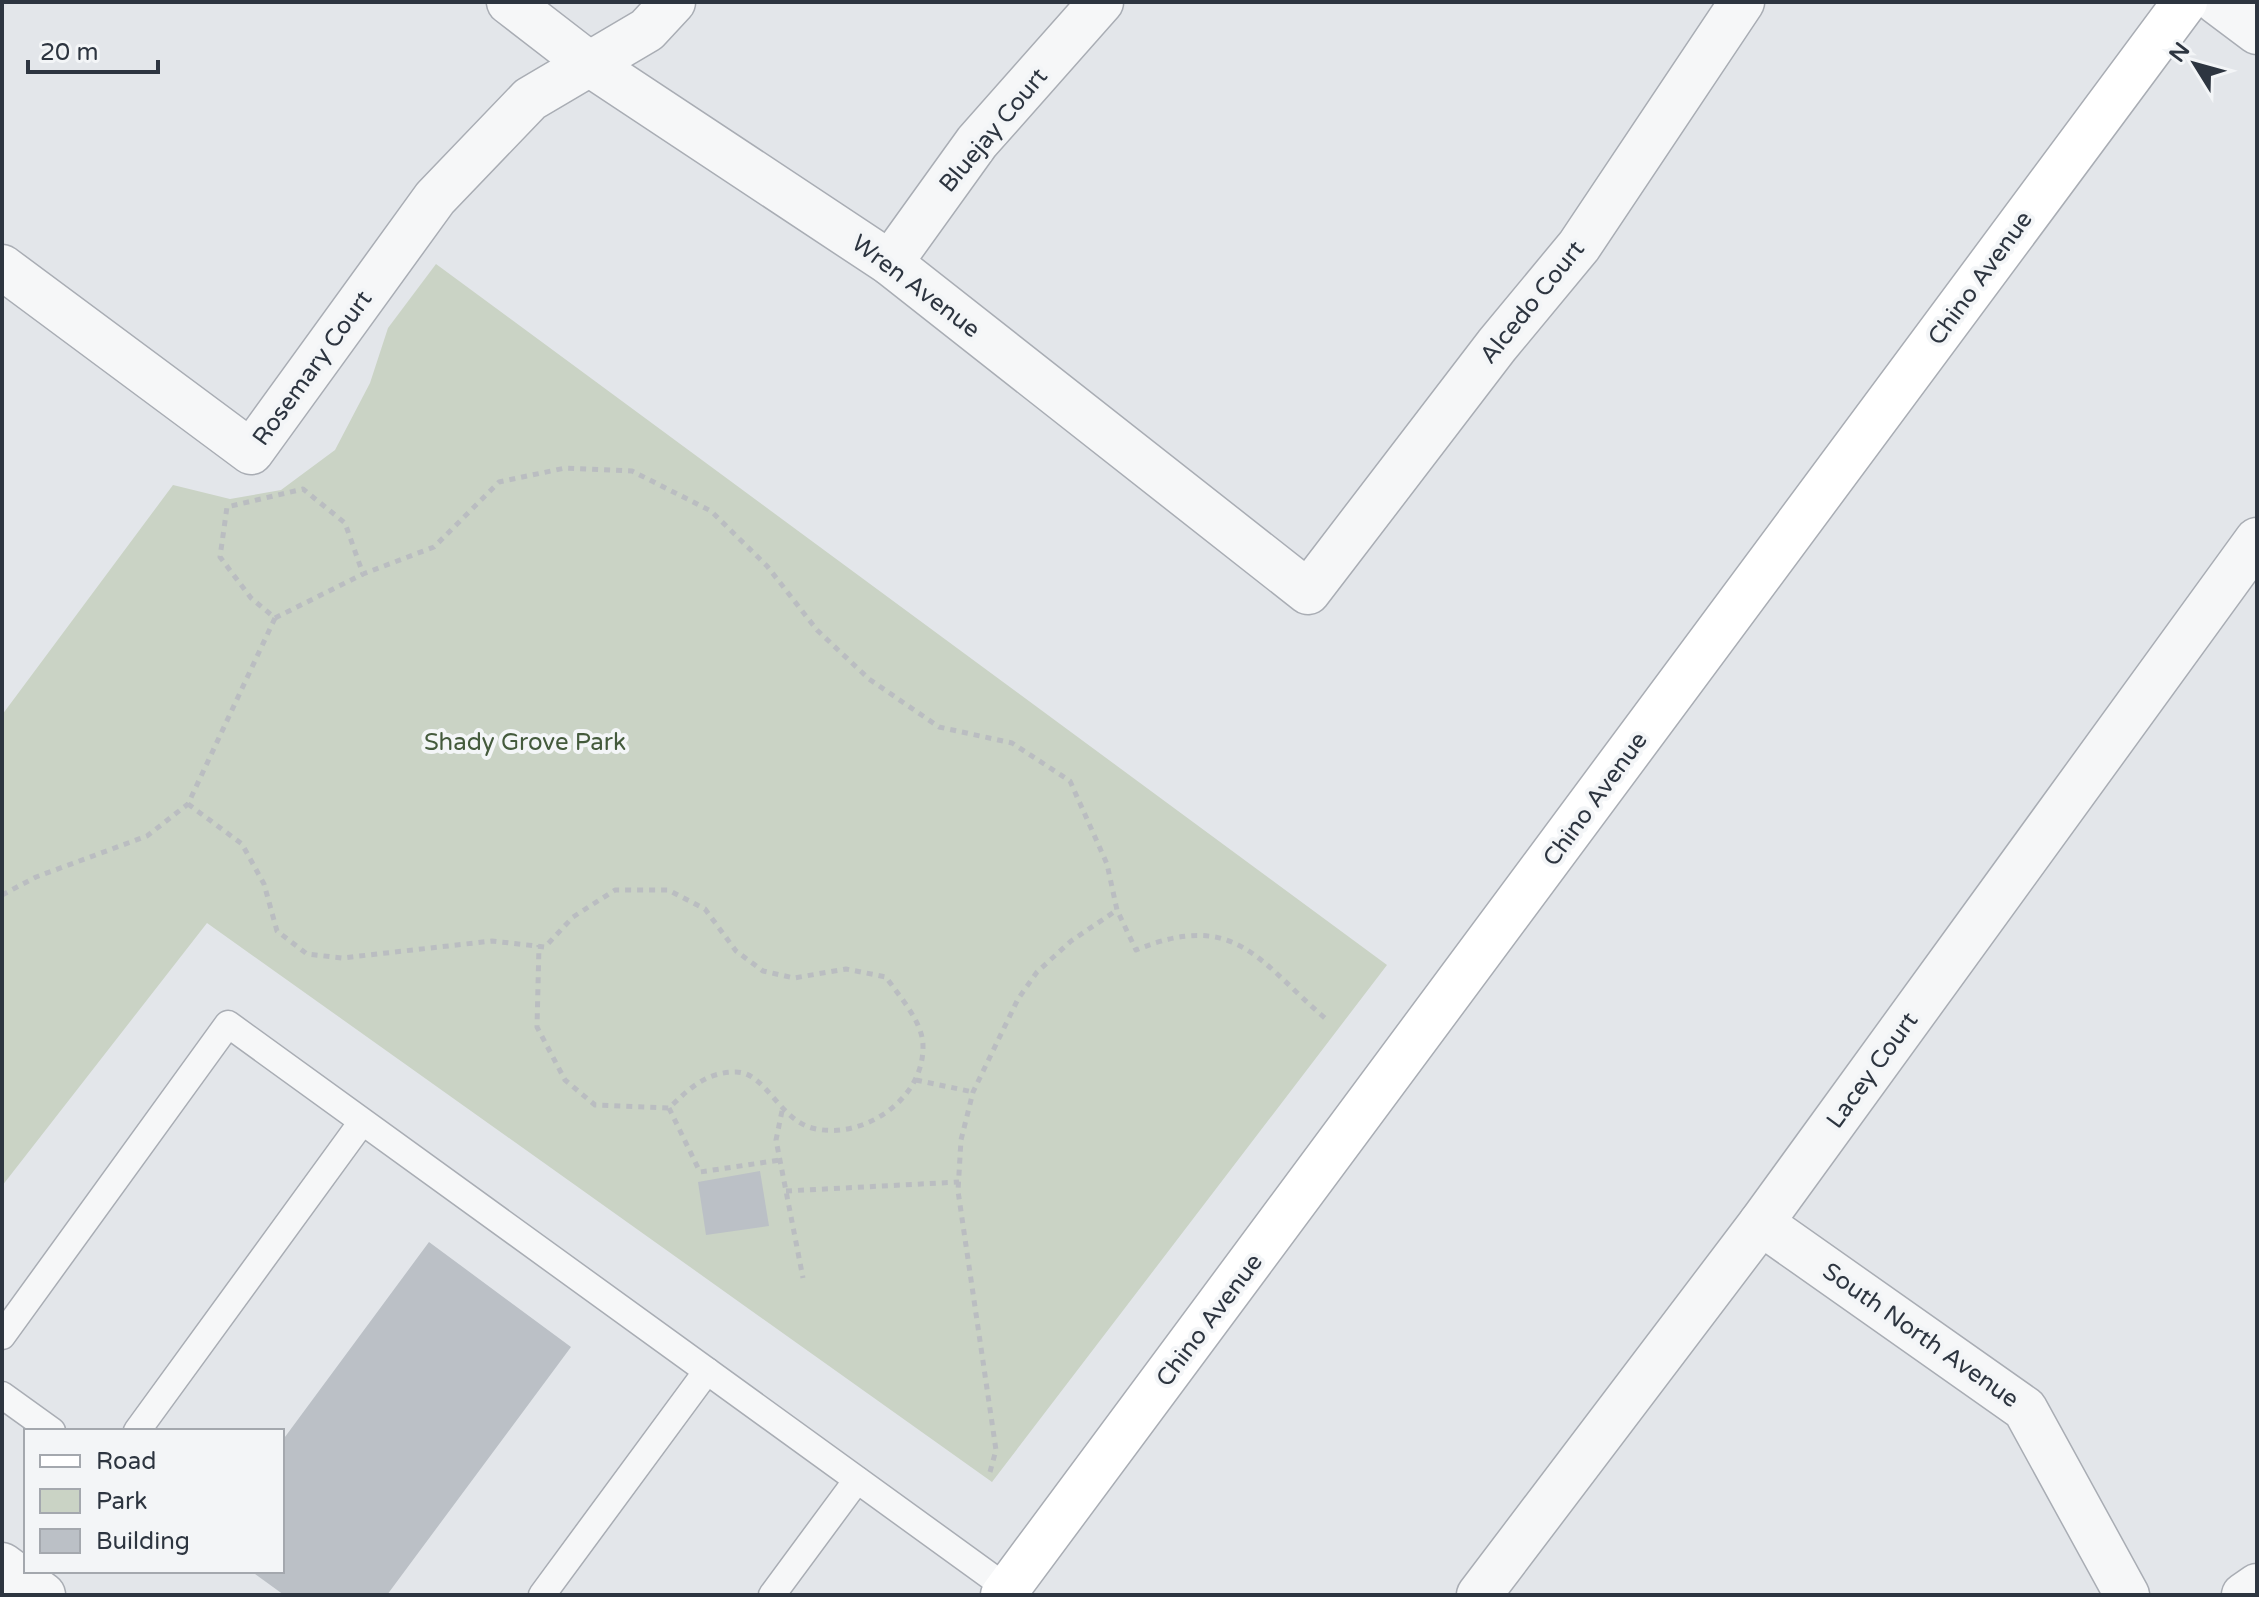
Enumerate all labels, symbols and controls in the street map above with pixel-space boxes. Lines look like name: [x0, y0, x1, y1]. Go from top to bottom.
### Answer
scale bar: [28, 24, 158, 74]
north arrow: [2155, 24, 2235, 104]
text: 20 m: [40, 38, 98, 67]
text: N: [2164, 38, 2196, 67]
street label: Bluejay Court: [933, 62, 1054, 198]
street label: Chino Avenue: [1922, 206, 2039, 351]
street label: Wren Avenue: [846, 229, 986, 344]
street label: Alcedo Court: [1474, 235, 1591, 370]
street label: Rosemary Court: [246, 285, 378, 451]
street label: Chino Avenue: [1537, 727, 1654, 872]
park label: Shady Grove Park: [424, 728, 626, 757]
street label: Lacey Court: [1821, 1007, 1924, 1134]
street label: Chino Avenue: [1150, 1248, 1269, 1392]
street label: South North Avenue: [1817, 1257, 2024, 1414]
legend: [24, 1429, 284, 1573]
text: Road: [96, 1447, 156, 1476]
text: Park: [96, 1487, 147, 1516]
text: Building: [96, 1527, 190, 1556]

